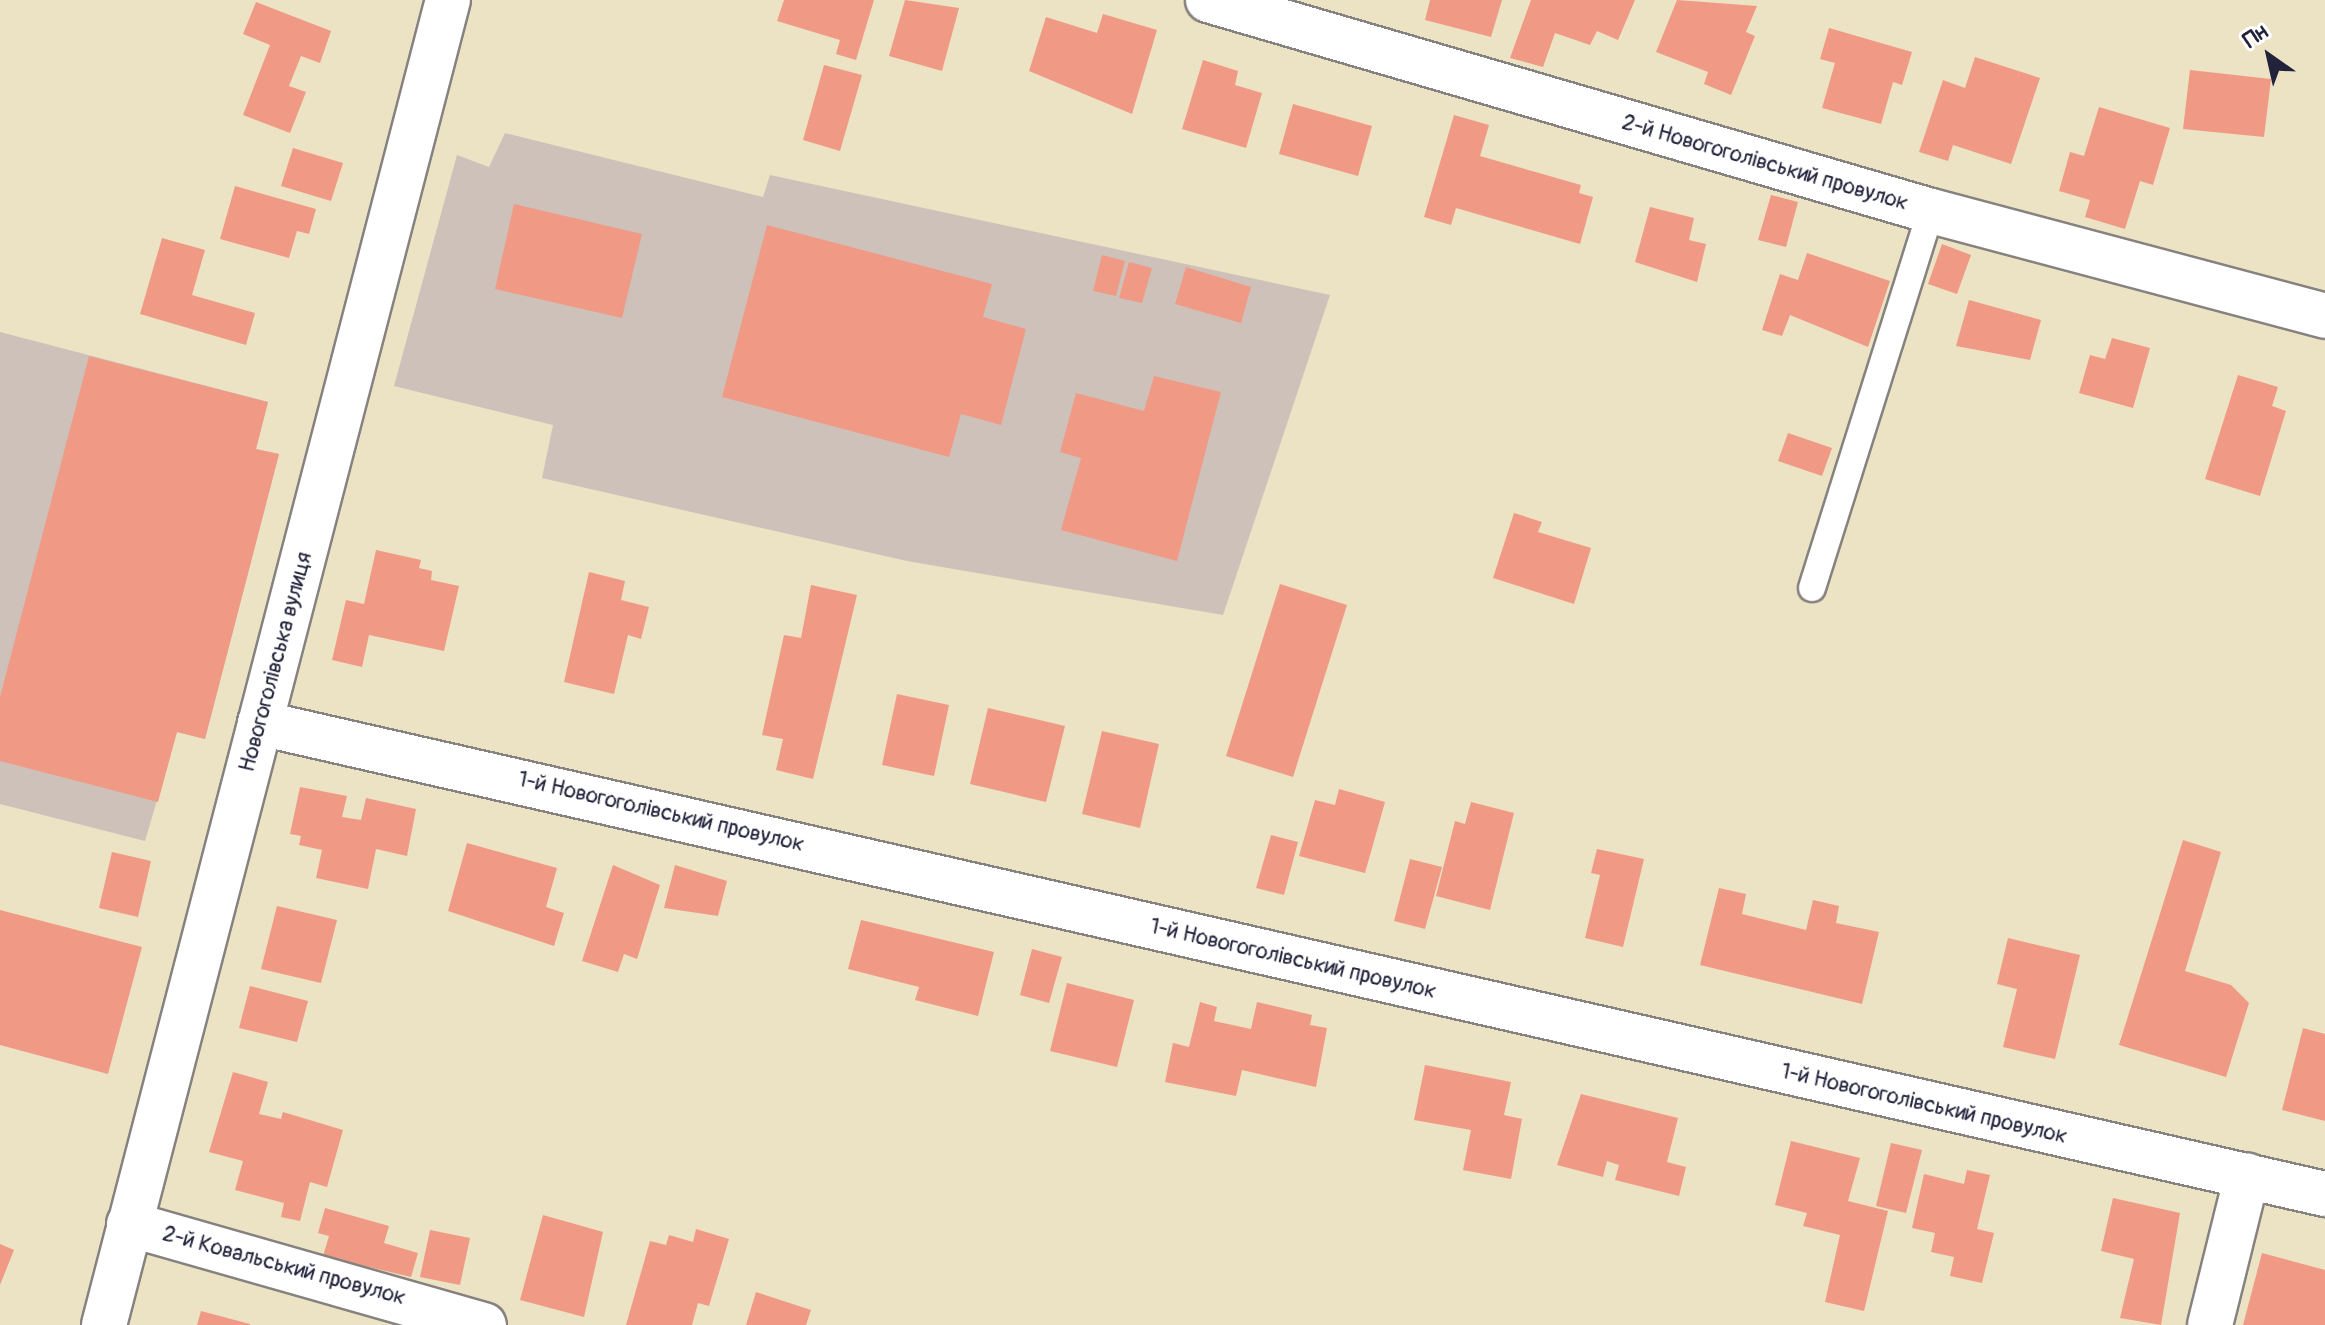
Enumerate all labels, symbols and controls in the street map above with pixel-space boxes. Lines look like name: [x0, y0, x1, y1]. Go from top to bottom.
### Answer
north arrow: [2229, 16, 2309, 96]
text: Пн: [2238, 18, 2273, 54]
street label: 2-й Новогоголівський провулок: [1619, 109, 1911, 217]
street label: Новогоголівська вулиця: [234, 549, 318, 775]
street label: 1-й Новогоголівський провулок: [515, 766, 807, 858]
street label: 1-й Новогоголівський провулок: [1147, 913, 1439, 1005]
street label: 1-й Новогоголівський провулок: [1778, 1058, 2070, 1150]
street label: 2-й Ковальський провулок: [160, 1221, 408, 1311]

